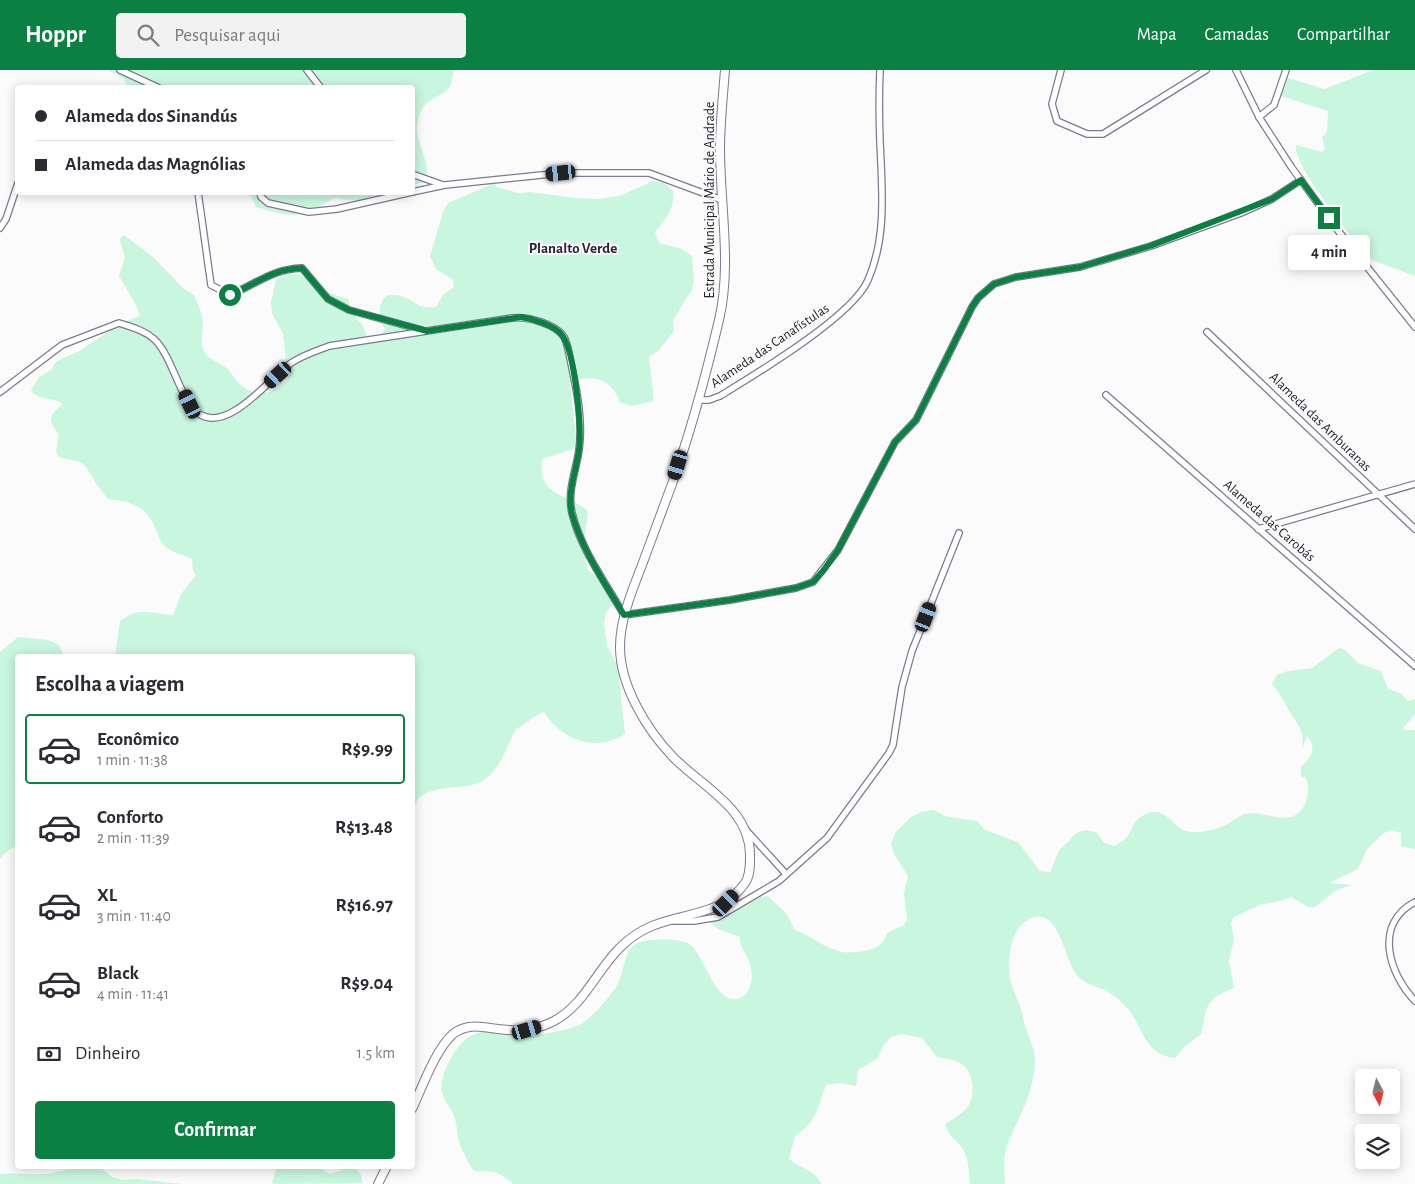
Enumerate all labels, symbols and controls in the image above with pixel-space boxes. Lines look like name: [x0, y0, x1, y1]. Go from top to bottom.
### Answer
search box: [116, 13, 466, 58]
icon: search: [134, 21, 162, 49]
text: Hoppr: [25, 23, 86, 47]
text: Pesquisar aqui: [174, 26, 281, 45]
text: Mapa: [1137, 26, 1176, 44]
text: Camadas: [1204, 26, 1269, 44]
text: Compartilhar: [1297, 26, 1390, 44]
street label: Estrada Municipal Mário de Andrade: [703, 101, 717, 299]
text: Alameda dos Sinandús: [65, 107, 237, 126]
text: Alameda das Magnólias: [65, 155, 246, 174]
car: [545, 164, 576, 182]
route end: [1318, 207, 1340, 229]
callout: 4 min: [1288, 236, 1370, 270]
district label: Planalto Verde: [529, 241, 617, 256]
text: 4 min: [1311, 244, 1347, 260]
route start: [219, 284, 241, 306]
street label: Alameda das Canafístulas: [708, 301, 832, 391]
car: [261, 359, 294, 391]
street label: Alameda das Amburanas: [1266, 370, 1374, 474]
car: [176, 387, 203, 421]
car: [666, 448, 689, 482]
street label: Alameda das Carobás: [1220, 477, 1318, 565]
car: [913, 600, 938, 634]
text: Escolha a viagem: [35, 673, 184, 695]
icon: car: [37, 727, 82, 772]
text: Econômico: [97, 730, 179, 749]
text: R$9.99: [341, 740, 393, 759]
text: 1 min · 11:38: [97, 752, 168, 768]
icon: car: [37, 805, 82, 850]
text: Conforto: [97, 808, 163, 827]
text: R$13.48: [335, 818, 393, 837]
text: 2 min · 11:39: [97, 830, 170, 846]
icon: car: [37, 883, 82, 928]
text: XL: [97, 886, 117, 905]
car: [710, 887, 741, 919]
text: R$16.97: [335, 896, 393, 915]
text: 3 min · 11:40: [97, 908, 171, 924]
icon: car: [37, 961, 82, 1006]
text: Black: [97, 964, 139, 983]
text: R$9.04: [340, 974, 393, 993]
text: 4 min · 11:41: [97, 986, 169, 1002]
car: [510, 1018, 543, 1042]
icon: cash: [35, 1040, 63, 1068]
text: Dinheiro: [75, 1044, 140, 1063]
text: 1.5 km: [356, 1045, 395, 1061]
north arrow: [1355, 1069, 1400, 1114]
map controls: [1355, 1069, 1400, 1169]
button: Confirmar: [35, 1101, 395, 1159]
button: layers: [1355, 1124, 1400, 1169]

